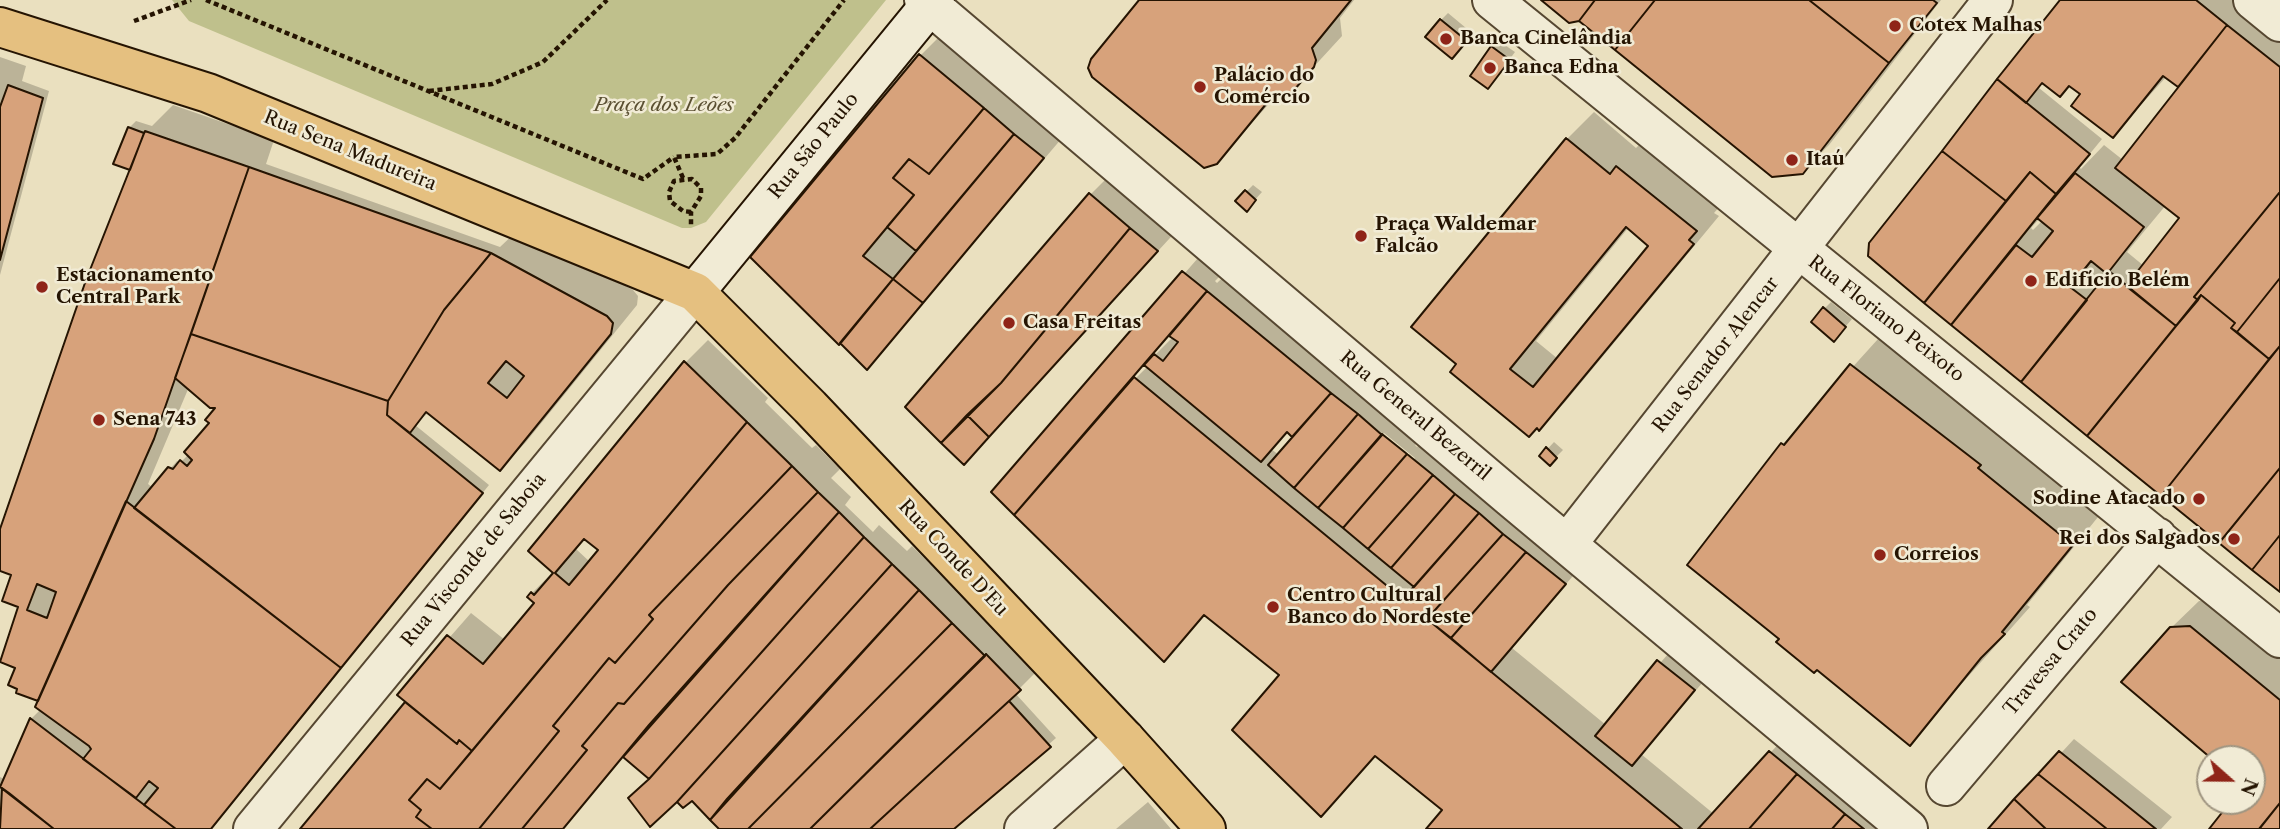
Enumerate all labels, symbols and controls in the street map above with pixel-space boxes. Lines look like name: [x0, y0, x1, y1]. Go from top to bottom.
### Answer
place label: Cotex Malhas: [1909, 15, 2042, 37]
marker: Cotex Malhas: [1887, 18, 1903, 34]
place label: Banca Cinelândia: [1460, 28, 1632, 50]
marker: Banca Cinelândia: [1438, 31, 1454, 47]
place label: Banca Edna: [1504, 57, 1619, 79]
marker: Banca Edna: [1482, 60, 1498, 76]
place label: Palácio do Comércio: [1214, 65, 1314, 109]
marker: Palácio do Comércio: [1192, 79, 1208, 95]
street label: Rua São Paulo: [764, 88, 864, 204]
park label: Praça dos Leões: [594, 95, 734, 117]
street label: Rua Sena Madureira: [260, 106, 440, 196]
place label: Itaú: [1806, 149, 1845, 171]
marker: Itaú: [1784, 152, 1800, 168]
place label: Praça Waldemar Falcão: [1375, 214, 1536, 258]
marker: Praça Waldemar Falcão: [1353, 228, 1369, 244]
street label: Rua Floriano Peixoto: [1803, 251, 1969, 387]
place label: Estacionamento Central Park: [56, 265, 213, 309]
place label: Edifício Belém: [2045, 270, 2190, 292]
street label: Rua Senador Alencar: [1648, 273, 1784, 437]
marker: Edifício Belém: [2023, 273, 2039, 289]
marker: Estacionamento Central Park: [34, 279, 50, 295]
place label: Casa Freitas: [1023, 312, 1141, 334]
marker: Casa Freitas: [1001, 315, 1017, 331]
street label: Rua General Bezerril: [1335, 346, 1495, 486]
place label: Sena 743: [113, 409, 197, 431]
marker: Sena 743: [91, 412, 107, 428]
street label: Rua Visconde de Saboia: [397, 469, 551, 651]
place label: Sodine Atacado: [2033, 488, 2185, 510]
marker: Sodine Atacado: [2191, 491, 2207, 507]
street label: Rua Conde D'Eu: [893, 495, 1013, 621]
place label: Rei dos Salgados: [2059, 528, 2220, 550]
marker: Rei dos Salgados: [2226, 531, 2242, 547]
place label: Correios: [1894, 544, 1979, 566]
marker: Correios: [1872, 547, 1888, 563]
place label: Centro Cultural Banco do Nordeste: [1287, 585, 1471, 629]
marker: Centro Cultural Banco do Nordeste: [1265, 599, 1281, 615]
street label: Travessa Crato: [1999, 604, 2103, 720]
north arrow: [2196, 745, 2266, 815]
text: N: [2236, 775, 2263, 799]

